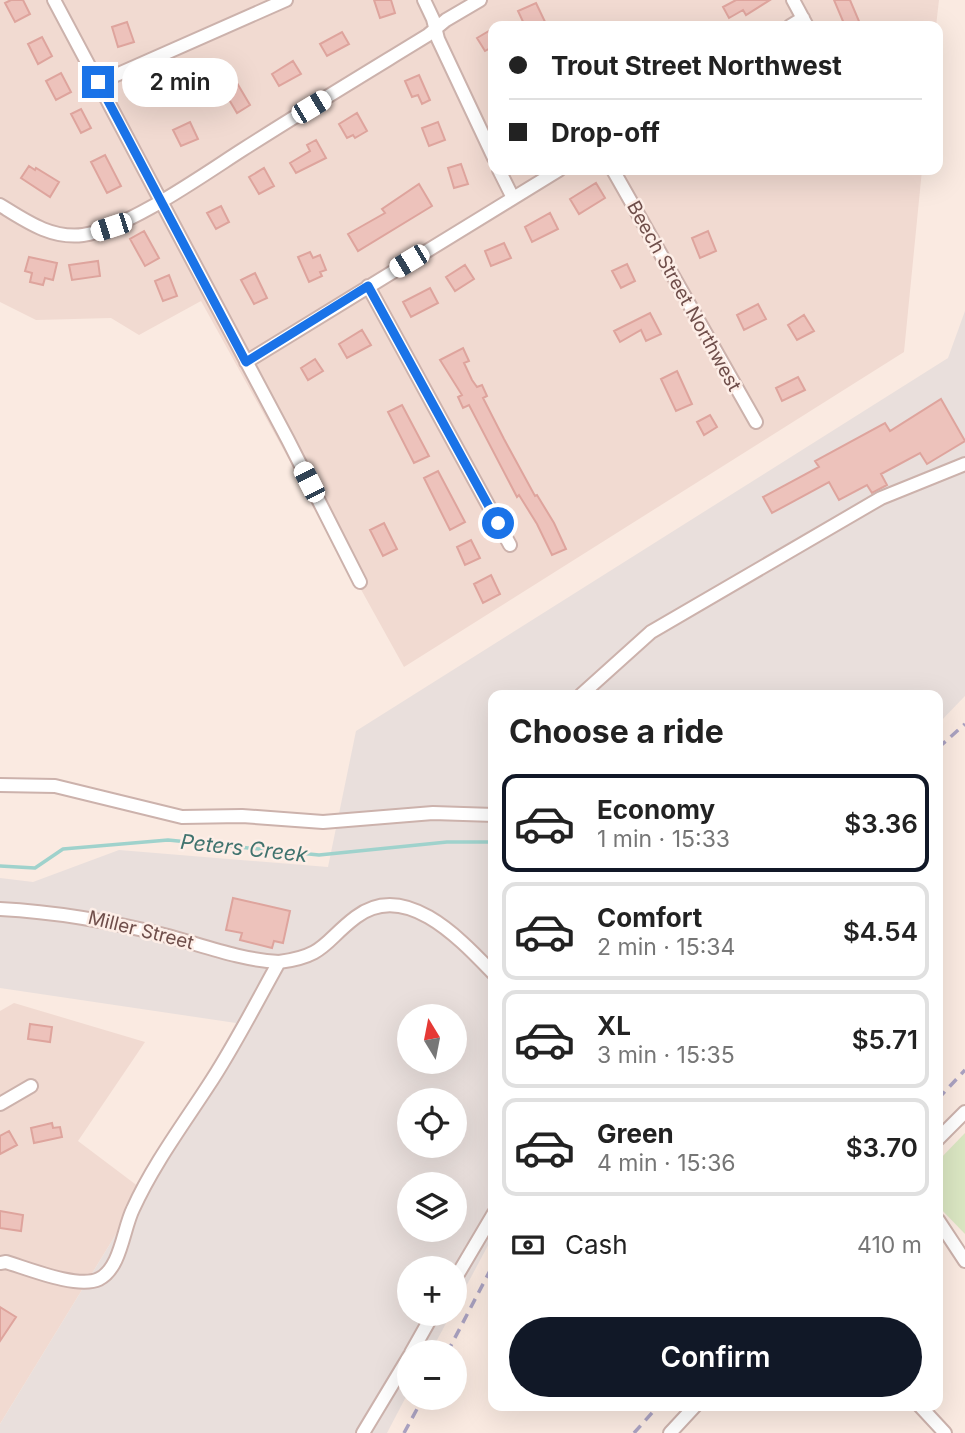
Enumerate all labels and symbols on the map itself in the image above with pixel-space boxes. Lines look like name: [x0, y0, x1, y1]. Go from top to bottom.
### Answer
callout: 2 min: [122, 57, 238, 106]
route end: [82, 66, 114, 98]
car: [288, 87, 335, 127]
street label: Beech Street Northwest: [622, 197, 746, 395]
car: [88, 211, 135, 243]
car: [386, 241, 433, 281]
car: [291, 459, 328, 505]
route start: [482, 507, 514, 539]
water label: Peters Creek: [179, 829, 309, 867]
street label: Miller Street: [86, 906, 196, 954]
north arrow: [397, 1004, 467, 1074]

